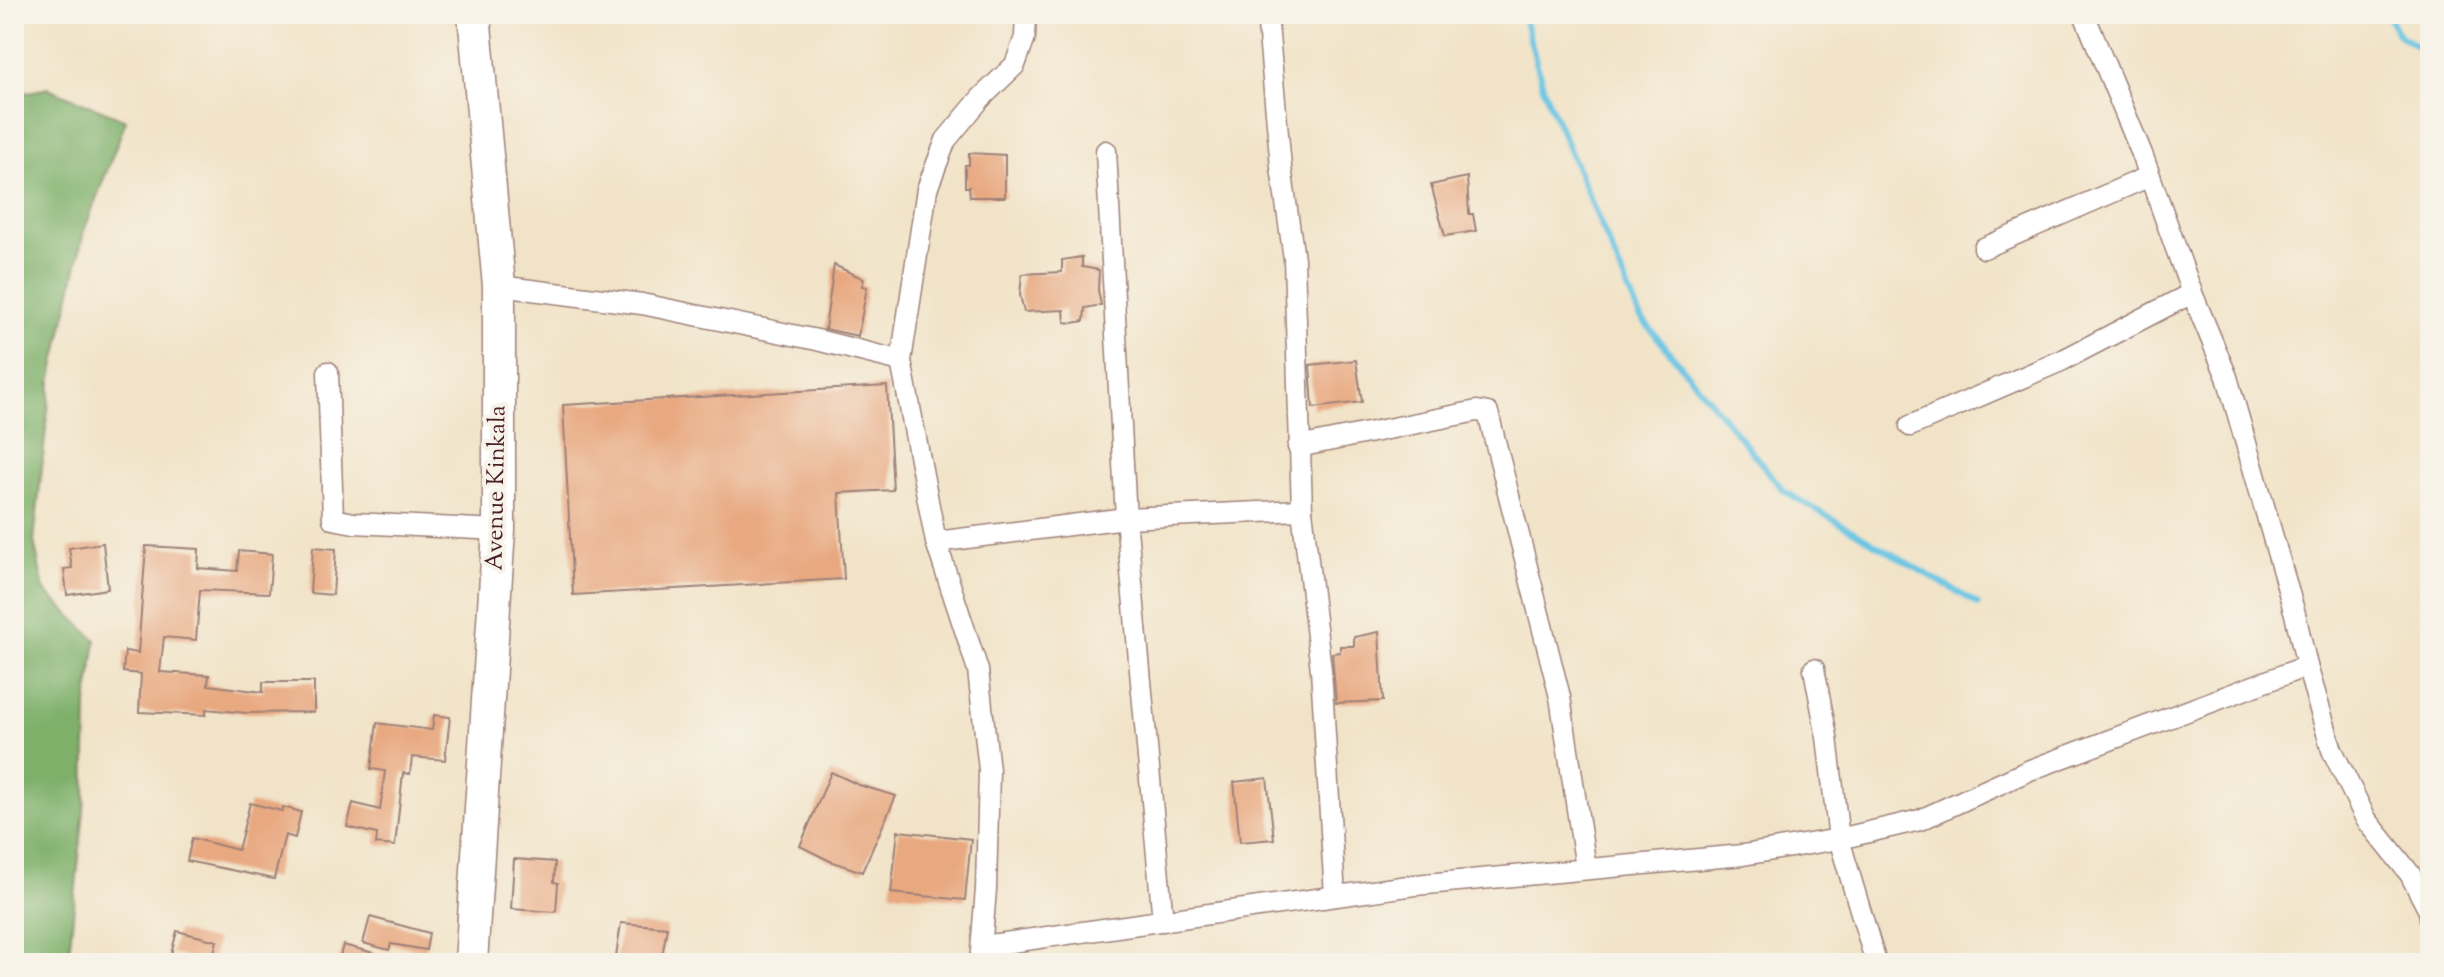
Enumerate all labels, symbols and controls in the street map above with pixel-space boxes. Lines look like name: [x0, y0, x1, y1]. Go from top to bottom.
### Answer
street label: Avenue Kinkala: [479, 405, 515, 571]

